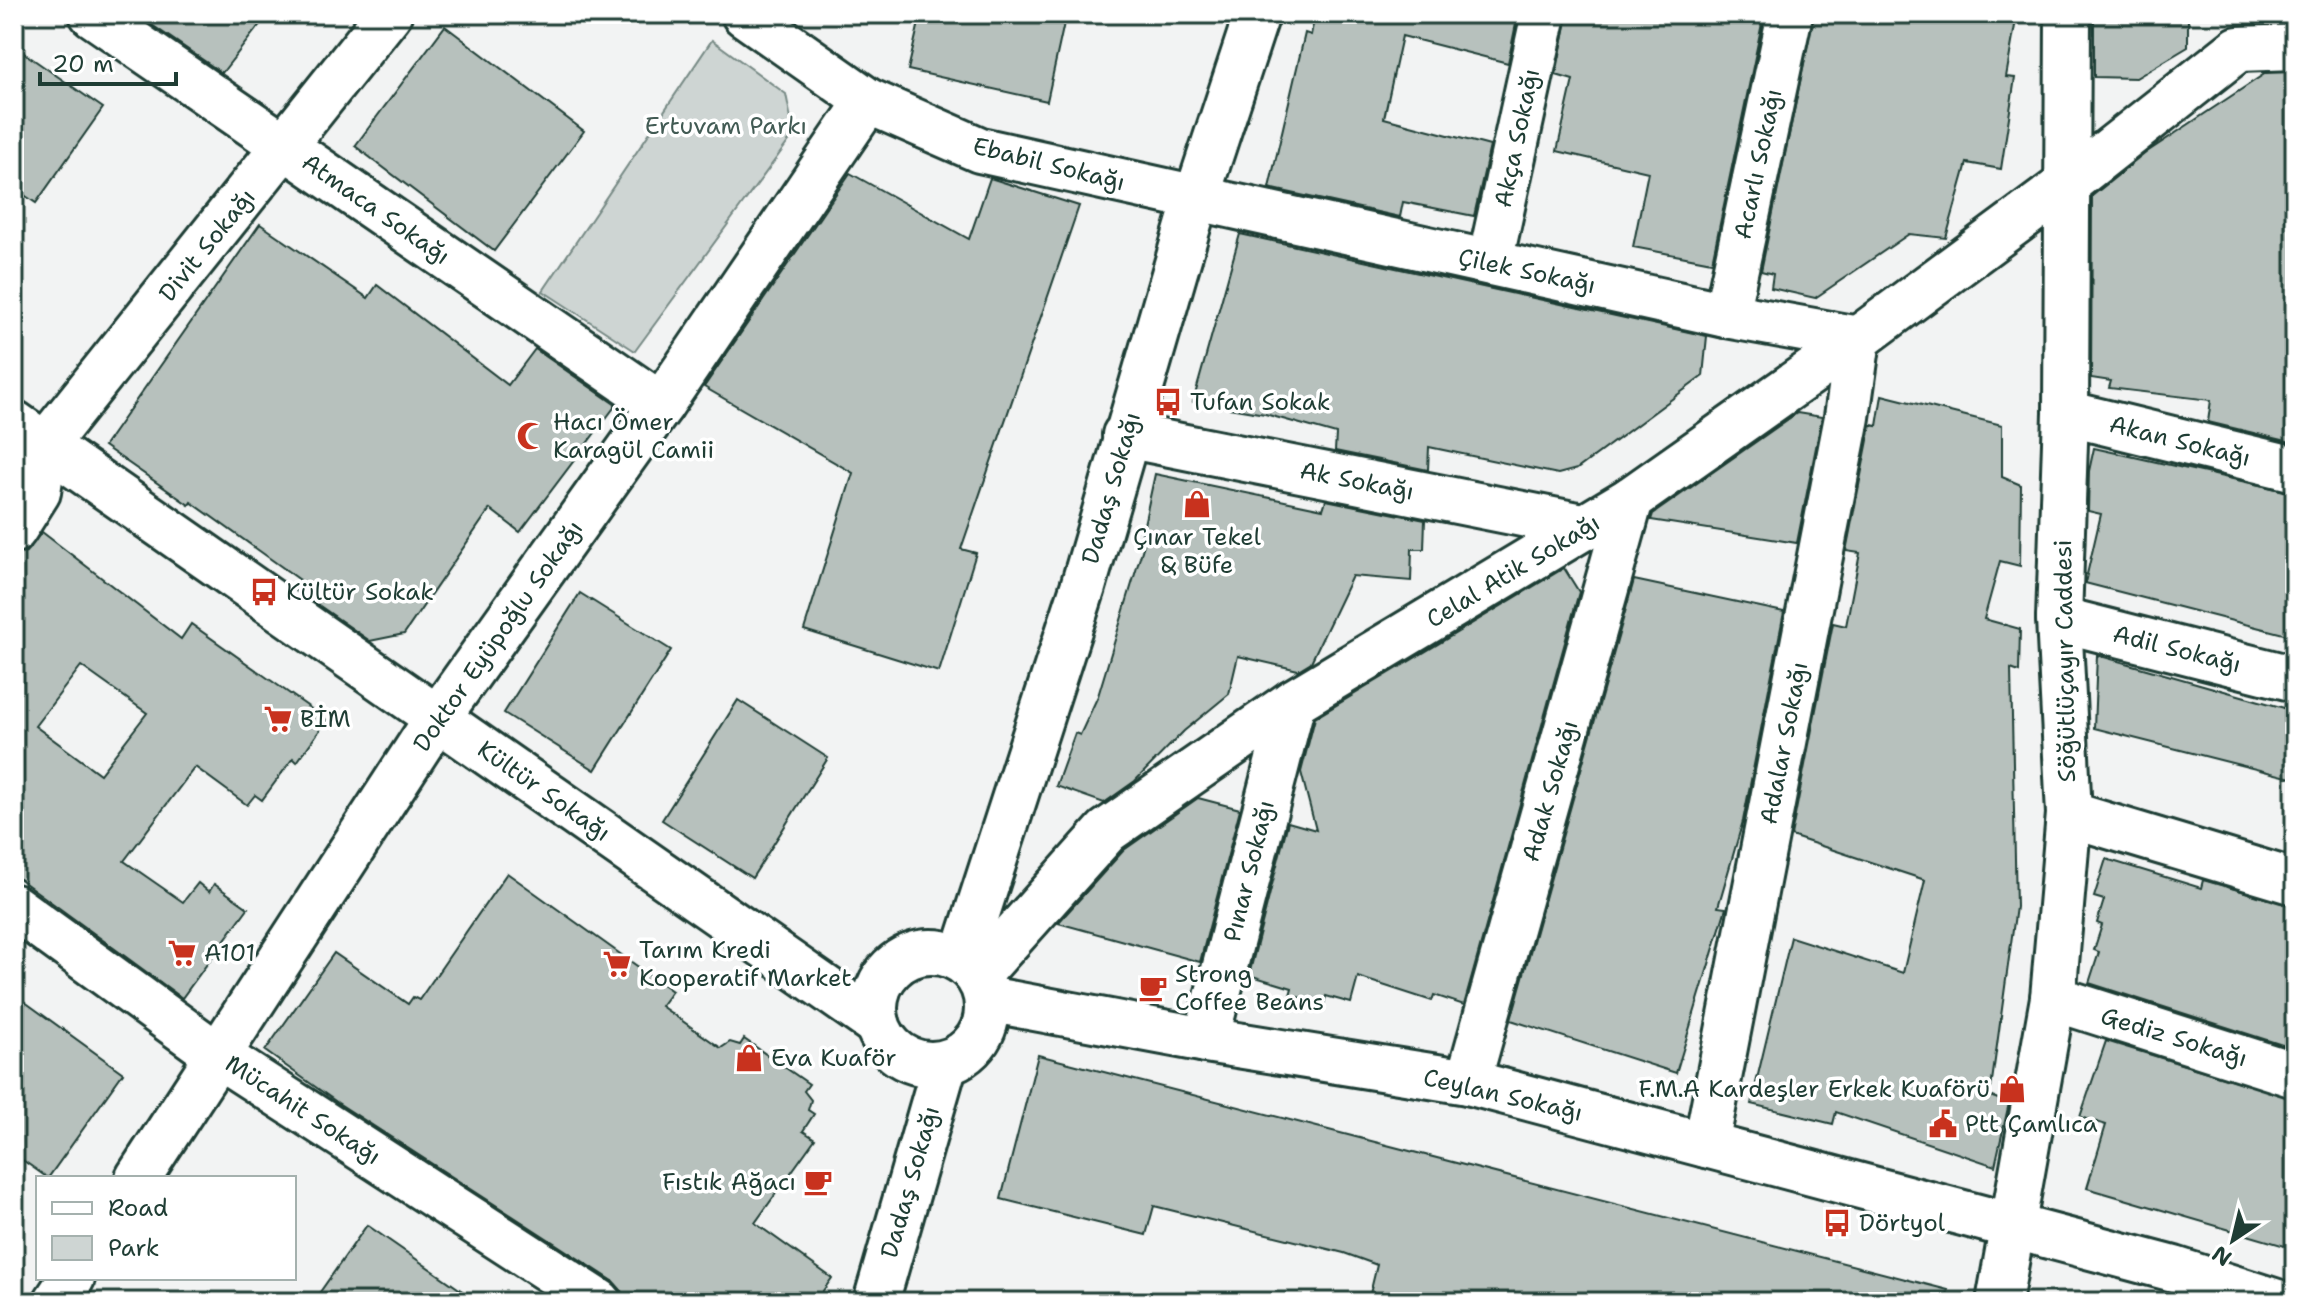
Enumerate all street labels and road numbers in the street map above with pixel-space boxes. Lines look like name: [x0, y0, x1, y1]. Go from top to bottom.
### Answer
street label: Akça Sokağı: [1487, 66, 1547, 210]
street label: Acarlı Sokağı: [1726, 86, 1790, 242]
street label: Ebabil Sokağı: [970, 130, 1128, 198]
street label: Atmaca Sokağı: [296, 146, 456, 272]
street label: Divit Sokağı: [152, 182, 262, 308]
street label: Çilek Sokağı: [1455, 241, 1599, 301]
street label: Dadaş Sokağı: [1074, 408, 1148, 568]
street label: Akan Sokağı: [2106, 408, 2254, 474]
street label: Ak Sokağı: [1297, 454, 1417, 508]
street label: Celal Atik Sokağı: [1420, 507, 1606, 635]
street label: Doktor Eyüpoğlu Sokağı: [406, 514, 590, 758]
street label: Söğütlüçayır Caddesi: [2047, 539, 2083, 783]
street label: Adil Sokağı: [2110, 618, 2244, 680]
street label: Adalar Sokağı: [1753, 659, 1815, 827]
street label: Adak Sokağı: [1515, 716, 1585, 866]
street label: Kültür Sokağı: [471, 733, 617, 849]
street label: Pınar Sokağı: [1216, 797, 1282, 945]
street label: Gediz Sokağı: [2097, 1000, 2251, 1074]
street label: Mücahit Sokağı: [219, 1048, 387, 1172]
street label: Ceylan Sokağı: [1420, 1061, 1586, 1129]
street label: Dadaş Sokağı: [873, 1102, 947, 1262]

